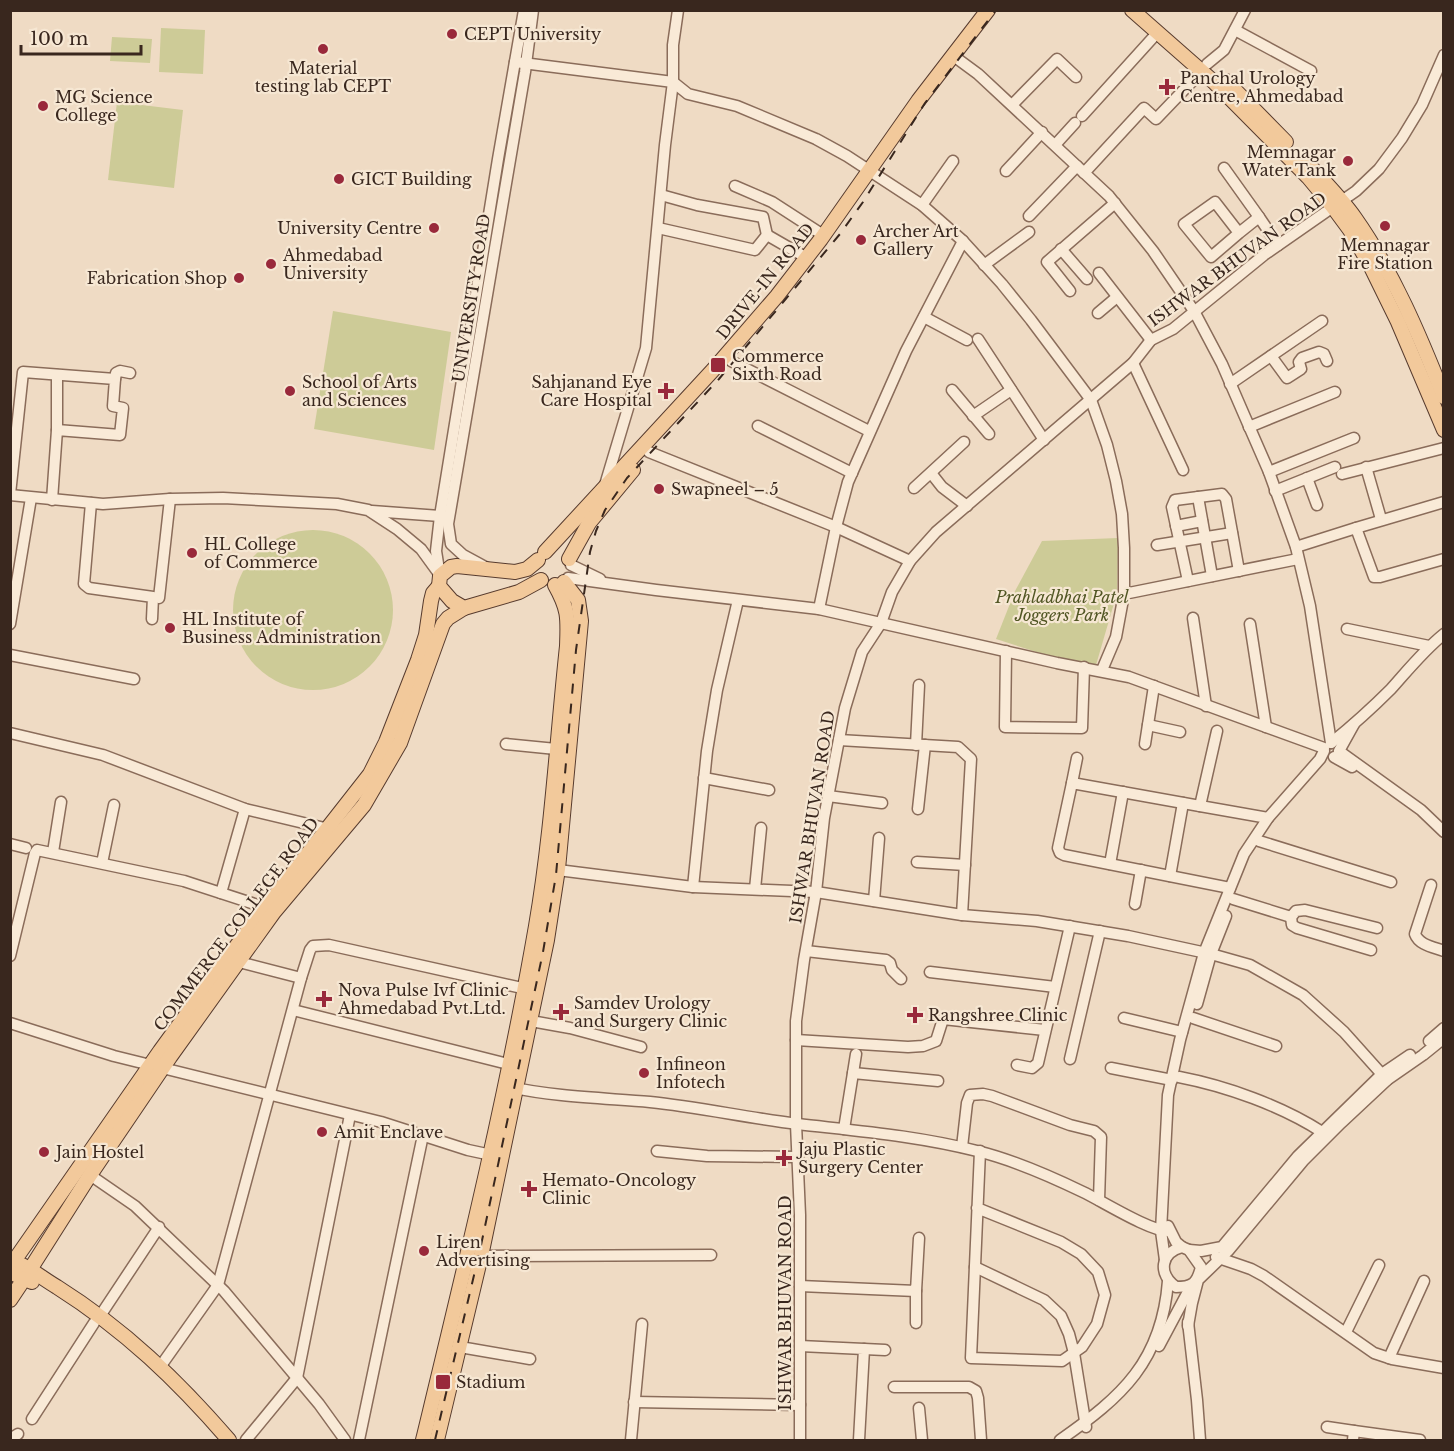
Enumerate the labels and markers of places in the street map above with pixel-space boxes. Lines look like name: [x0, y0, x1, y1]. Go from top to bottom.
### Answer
place label: CEPT University: [464, 24, 602, 44]
marker: CEPT University: [445, 27, 459, 41]
marker: Material testing lab CEPT: [316, 42, 330, 56]
place label: Material testing lab CEPT: [255, 58, 391, 96]
place label: Panchal Urology Centre, Ahmedabad: [1180, 68, 1344, 106]
marker: Panchal Urology Centre, Ahmedabad: [1158, 78, 1176, 96]
place label: MG Science College: [55, 87, 153, 125]
marker: MG Science College: [36, 99, 50, 113]
place label: Memnagar Water Tank: [1241, 142, 1336, 180]
marker: Memnagar Water Tank: [1341, 154, 1355, 168]
place label: GICT Building: [351, 169, 472, 189]
marker: GICT Building: [332, 172, 346, 186]
place label: University Centre: [277, 218, 422, 238]
marker: Memnagar Fire Station: [1378, 219, 1392, 233]
marker: University Centre: [427, 221, 441, 235]
place label: Archer Art Gallery: [872, 221, 959, 259]
marker: Archer Art Gallery: [854, 233, 868, 247]
place label: Memnagar Fire Station: [1337, 235, 1433, 273]
place label: Ahmedabad University: [282, 245, 383, 283]
marker: Ahmedabad University: [264, 257, 278, 271]
place label: Fabrication Shop: [87, 268, 227, 288]
marker: Fabrication Shop: [232, 271, 246, 285]
place label: Commerce Sixth Road: [732, 346, 824, 384]
marker: Commerce Sixth Road: [709, 356, 727, 374]
place label: School of Arts and Sciences: [302, 372, 417, 410]
place label: Sahjanand Eye Care Hospital: [531, 372, 652, 410]
marker: Sahjanand Eye Care Hospital: [657, 382, 675, 400]
marker: School of Arts and Sciences: [283, 384, 297, 398]
place label: Swapneel – 5: [671, 479, 779, 499]
marker: Swapneel – 5: [652, 482, 666, 496]
place label: HL College of Commerce: [204, 534, 318, 572]
marker: HL College of Commerce: [185, 546, 199, 560]
place label: HL Institute of Business Administration: [182, 609, 381, 647]
marker: HL Institute of Business Administration: [163, 621, 177, 635]
place label: Nova Pulse Ivf Clinic Ahmedabad Pvt.Ltd.: [337, 980, 509, 1018]
marker: Nova Pulse Ivf Clinic Ahmedabad Pvt.Ltd.: [315, 990, 333, 1008]
place label: Samdev Urology and Surgery Clinic: [574, 993, 728, 1031]
marker: Samdev Urology and Surgery Clinic: [552, 1003, 570, 1021]
place label: Rangshree Clinic: [928, 1005, 1068, 1025]
marker: Rangshree Clinic: [906, 1006, 924, 1024]
place label: Infineon Infotech: [656, 1054, 726, 1092]
marker: Infineon Infotech: [637, 1066, 651, 1080]
place label: Amit Enclave: [333, 1122, 443, 1142]
marker: Amit Enclave: [315, 1125, 329, 1139]
place label: Jaju Plastic Surgery Center: [796, 1139, 924, 1177]
place label: Jain Hostel: [54, 1142, 144, 1162]
marker: Jain Hostel: [37, 1145, 51, 1159]
marker: Jaju Plastic Surgery Center: [775, 1149, 793, 1167]
place label: Hemato-Oncology Clinic: [542, 1170, 697, 1208]
marker: Hemato-Oncology Clinic: [520, 1180, 538, 1198]
place label: Liren Advertising: [435, 1232, 530, 1270]
marker: Liren Advertising: [417, 1244, 431, 1258]
place label: Stadium: [456, 1372, 525, 1392]
marker: Stadium: [434, 1373, 452, 1391]

